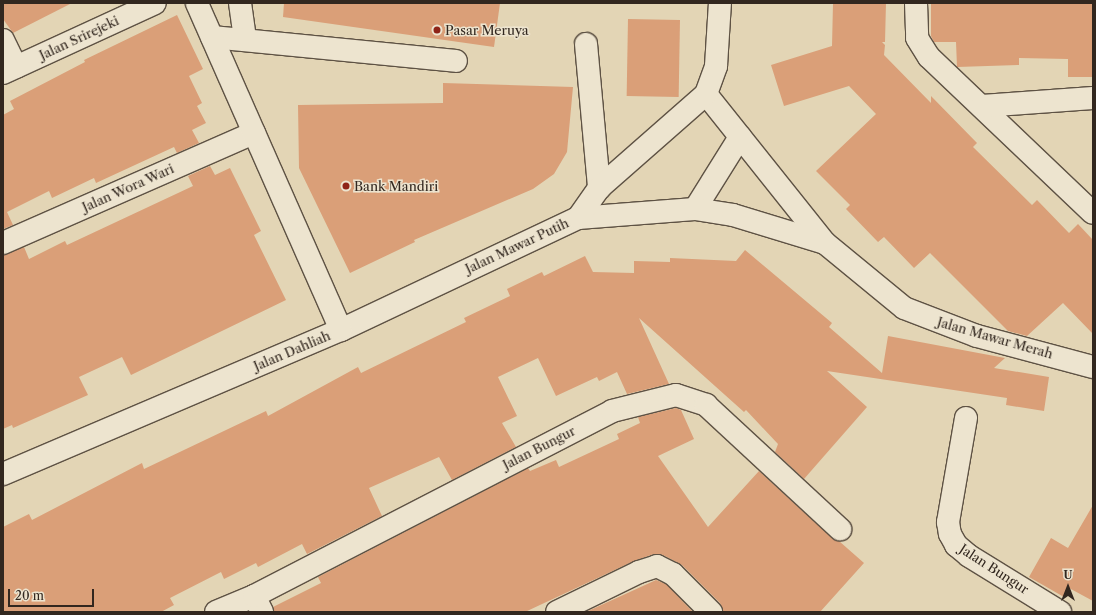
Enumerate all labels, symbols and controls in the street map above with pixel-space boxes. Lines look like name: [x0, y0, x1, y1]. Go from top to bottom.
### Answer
street label: Jalan Srirejeki: [37, 13, 121, 63]
place label: Pasar Meruya: [445, 22, 529, 38]
marker: Pasar Meruya: [432, 25, 442, 35]
street label: Jalan Wora Wari: [79, 161, 177, 215]
place label: Bank Mandiri: [354, 178, 438, 194]
marker: Bank Mandiri: [341, 181, 351, 191]
street label: Jalan Mawar Putih: [463, 215, 571, 277]
street label: Jalan Mawar Merah: [935, 314, 1055, 362]
street label: Jalan Dahliah: [251, 328, 333, 374]
street label: Jalan Bungur: [500, 423, 578, 473]
street label: Jalan Bungur: [957, 541, 1031, 597]
north arrow: [1048, 567, 1088, 607]
text: U: [1064, 568, 1072, 582]
scale bar: [10, 581, 96, 607]
text: 20 m: [15, 588, 44, 603]

